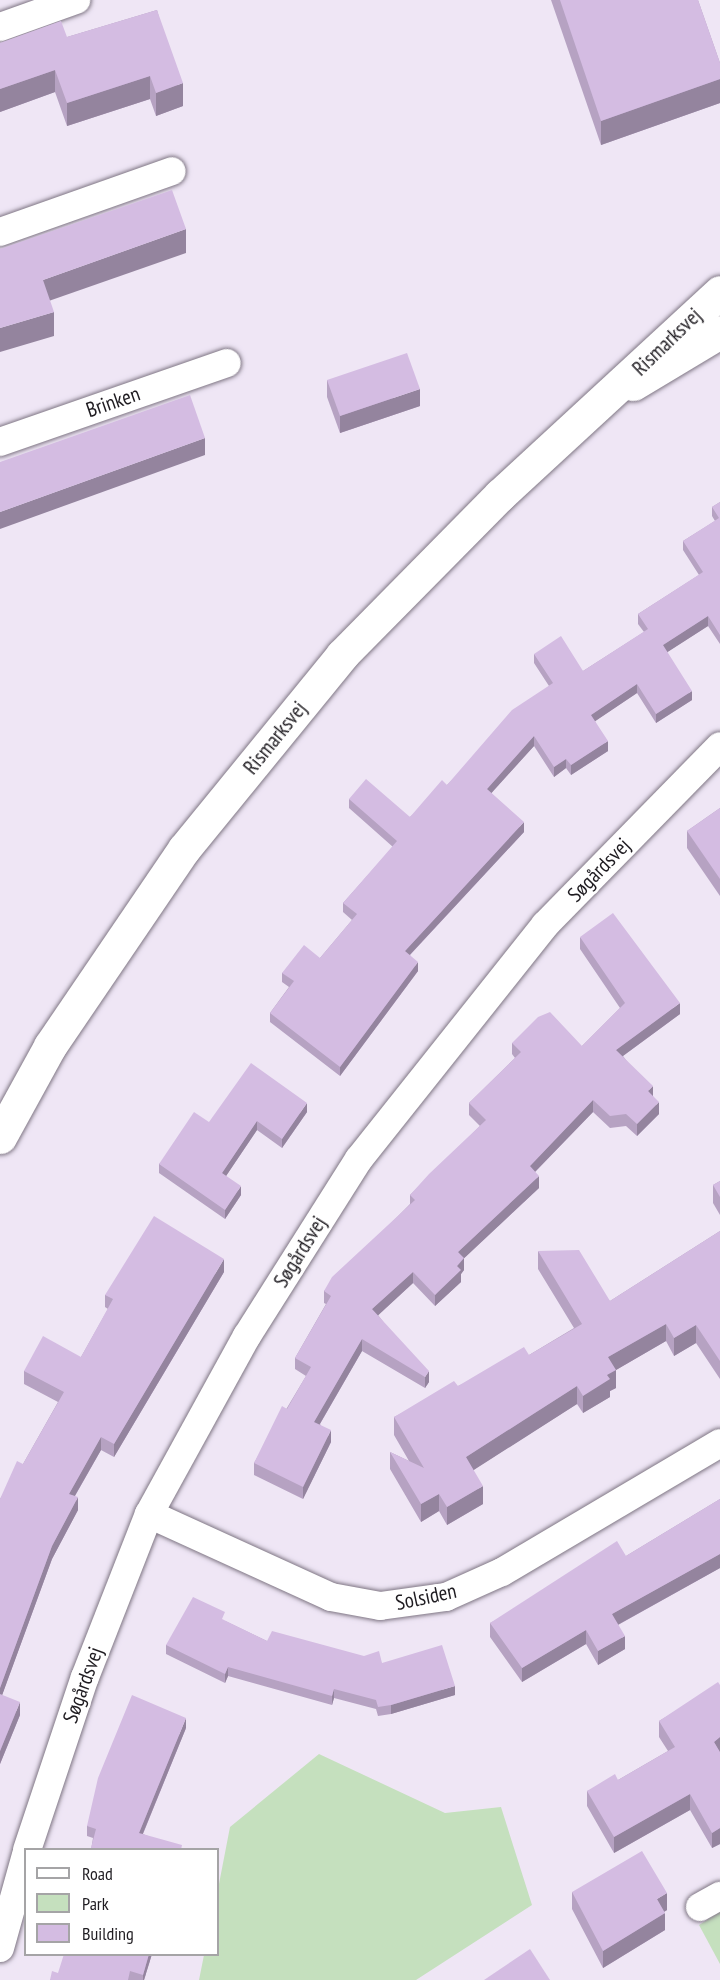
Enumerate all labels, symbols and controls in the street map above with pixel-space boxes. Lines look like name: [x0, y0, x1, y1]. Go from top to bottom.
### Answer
street label: Rismarksvej: [627, 303, 707, 381]
street label: Brinken: [83, 381, 143, 423]
street label: Rismarksvej: [238, 697, 312, 779]
street label: Søgårdsvej: [563, 833, 635, 907]
street label: Søgårdsvej: [268, 1212, 332, 1292]
street label: Solsiden: [393, 1578, 459, 1616]
street label: Søgårdsvej: [58, 1644, 108, 1726]
legend: [24, 1848, 219, 1956]
text: Road: [82, 1862, 113, 1885]
text: Park: [82, 1892, 109, 1915]
text: Building: [82, 1922, 134, 1945]

